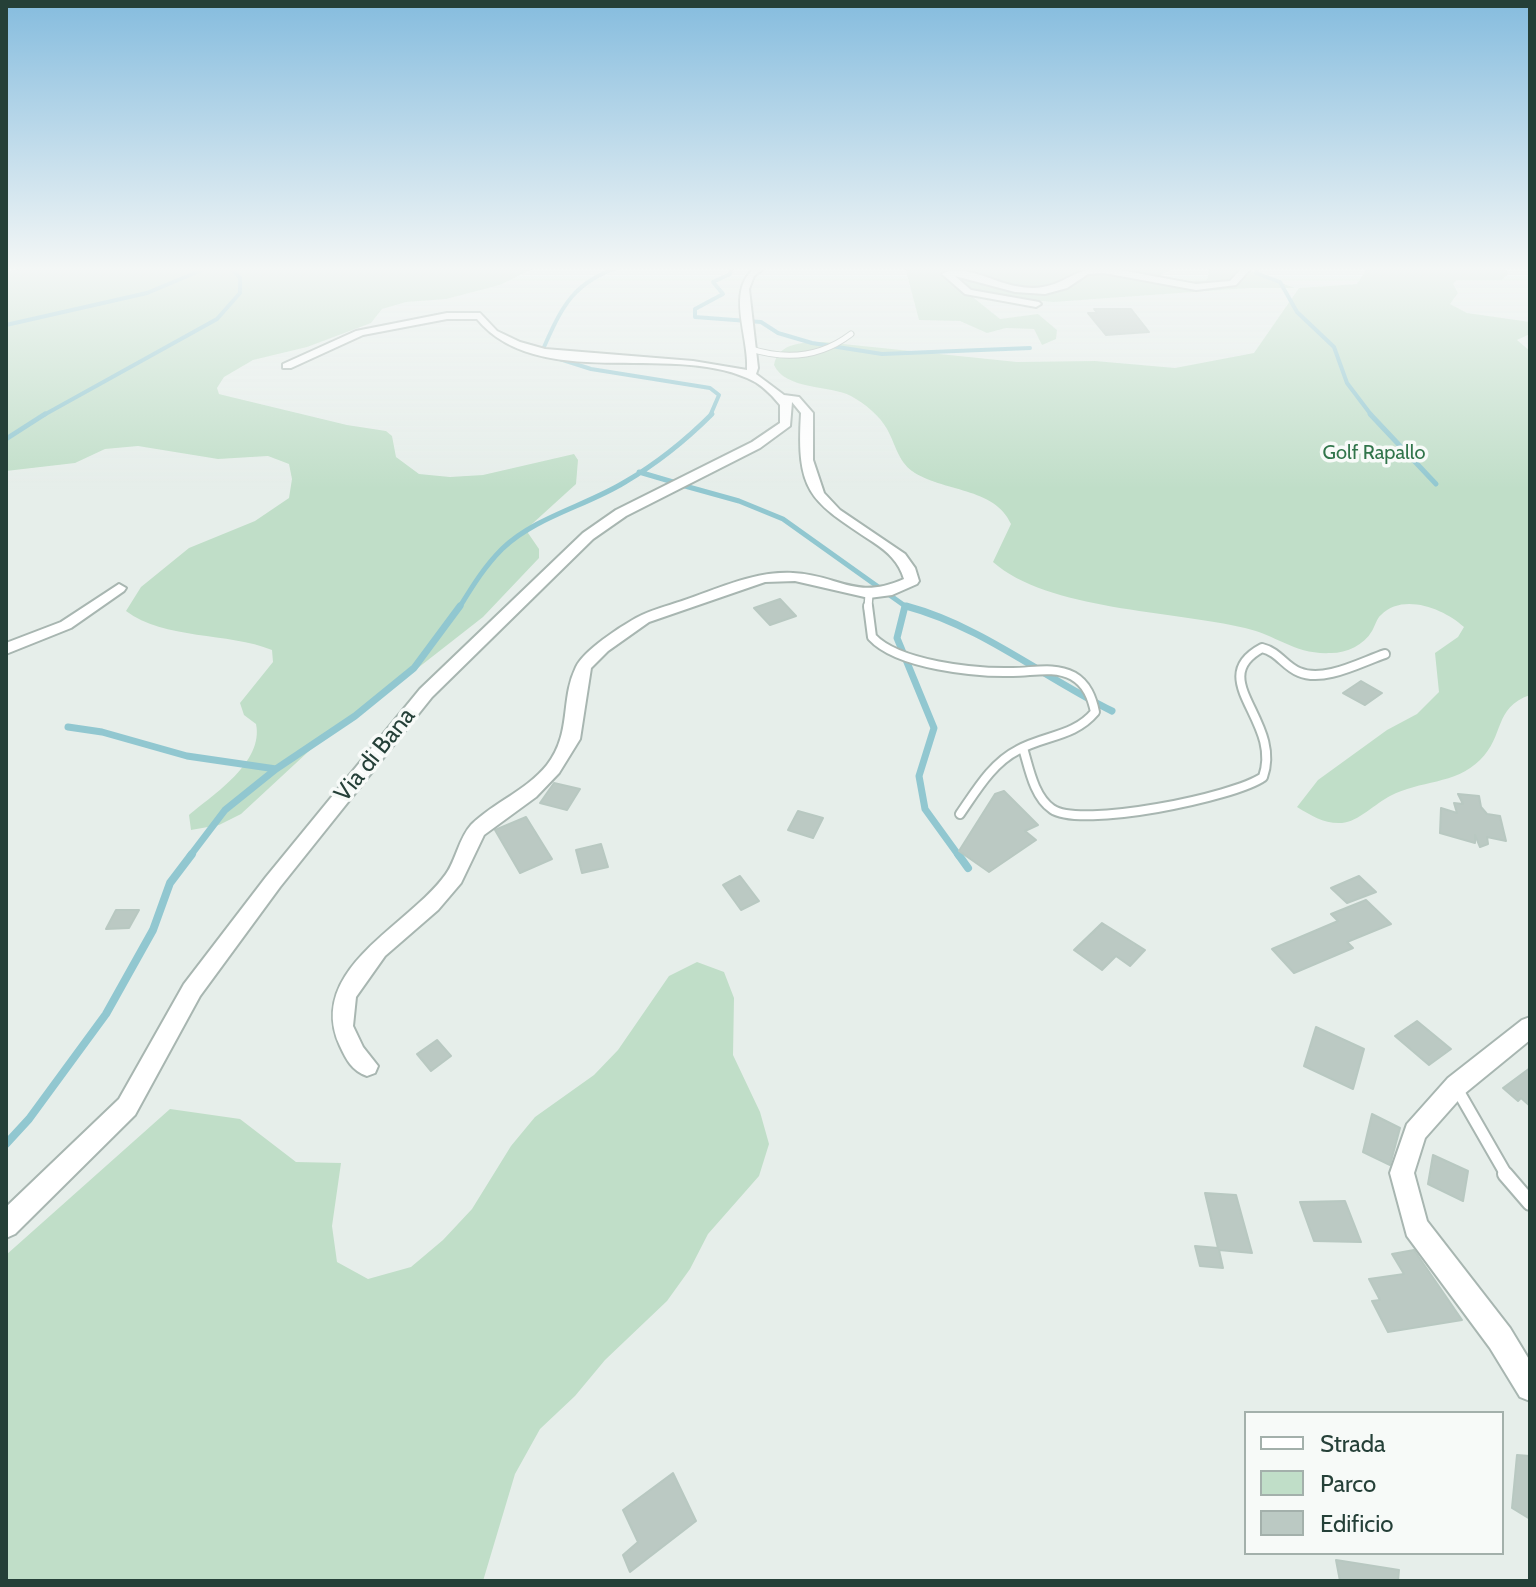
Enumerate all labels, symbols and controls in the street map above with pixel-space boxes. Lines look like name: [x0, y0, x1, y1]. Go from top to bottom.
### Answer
park label: Golf Rapallo: [1323, 441, 1425, 465]
street label: Via di Bana: [328, 702, 422, 808]
legend: [1244, 1411, 1504, 1555]
text: Strada: [1320, 1429, 1386, 1458]
text: Parco: [1320, 1469, 1376, 1498]
text: Edificio: [1320, 1509, 1394, 1538]

